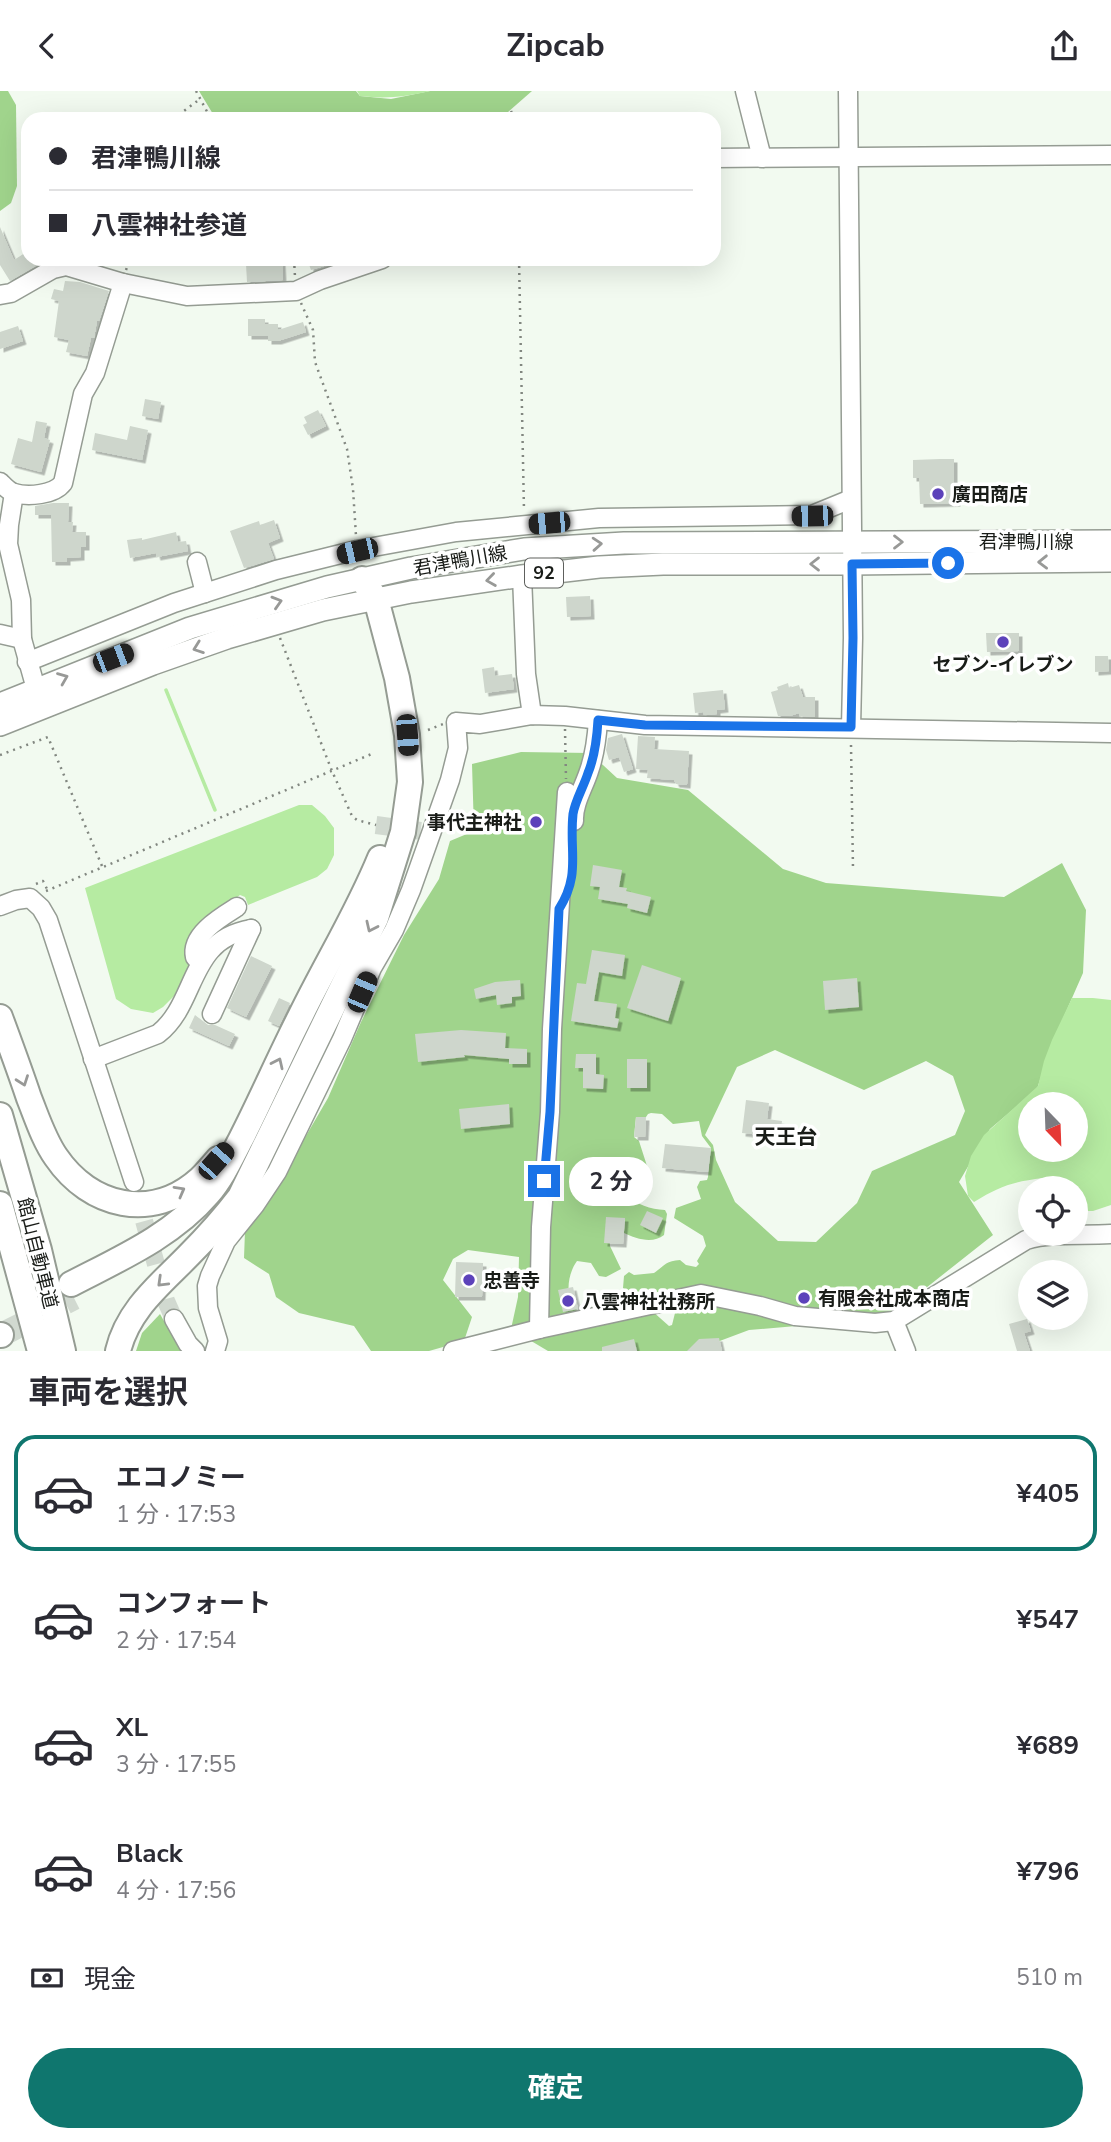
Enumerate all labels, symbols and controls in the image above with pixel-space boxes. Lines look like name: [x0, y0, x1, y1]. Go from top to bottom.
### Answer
text: Zipcab: [506, 24, 605, 67]
icon: back: [28, 27, 66, 65]
icon: share: [1045, 27, 1083, 65]
text: 君津鴨川線: [91, 141, 221, 176]
text: 八雲神社参道: [91, 208, 247, 243]
place label: 廣田商店: [952, 482, 1028, 508]
marker: 廣田商店: [930, 486, 946, 502]
car: [791, 505, 834, 527]
car: [528, 511, 571, 535]
street label: 君津鴨川線: [978, 529, 1074, 555]
one-way arrow: [893, 534, 904, 550]
car: [335, 536, 380, 566]
one-way arrow: [592, 537, 603, 552]
street label: 君津鴨川線: [411, 540, 509, 582]
route start: [932, 547, 964, 579]
one-way arrow: [1037, 554, 1048, 570]
one-way arrow: [810, 556, 820, 572]
road number: 92: [525, 559, 563, 587]
one-way arrow: [485, 572, 497, 587]
one-way arrow: [271, 596, 283, 611]
marker: セブン-イレブン: [995, 634, 1011, 650]
one-way arrow: [193, 640, 205, 654]
car: [90, 641, 137, 675]
place label: セブン-イレブン: [932, 652, 1074, 678]
one-way arrow: [57, 673, 69, 687]
car: [396, 713, 419, 757]
place label: 事代主神社: [427, 810, 522, 836]
marker: 事代主神社: [528, 814, 544, 830]
one-way arrow: [365, 920, 379, 933]
car: [345, 969, 380, 1015]
one-way arrow: [270, 1058, 284, 1070]
one-way arrow: [15, 1075, 29, 1087]
north arrow: [1018, 1092, 1088, 1162]
map controls: [1018, 1092, 1088, 1330]
district label: 天王台: [755, 1123, 818, 1151]
car: [195, 1138, 238, 1184]
callout: 2 分: [568, 1157, 652, 1205]
route end: [528, 1165, 560, 1197]
text: 2 分: [589, 1166, 633, 1197]
button: locate: [1018, 1176, 1088, 1246]
one-way arrow: [173, 1186, 186, 1199]
street label: 館山自動車道: [11, 1195, 63, 1312]
button: layers: [1018, 1260, 1088, 1330]
place label: 忠善寺: [483, 1268, 540, 1294]
marker: 忠善寺: [461, 1272, 477, 1288]
one-way arrow: [157, 1274, 170, 1287]
place label: 有限会社成本商店: [818, 1286, 970, 1312]
place label: 八雲神社社務所: [582, 1289, 715, 1315]
marker: 有限会社成本商店: [796, 1290, 812, 1306]
marker: 八雲神社社務所: [560, 1293, 576, 1309]
text: 車両を選択: [28, 1371, 188, 1414]
text: エコノミー: [116, 1460, 246, 1495]
icon: car: [32, 1462, 95, 1525]
text: ¥405: [1017, 1476, 1079, 1511]
text: 1 分 · 17:53: [116, 1499, 236, 1530]
text: コンフォート: [116, 1586, 271, 1621]
icon: car: [32, 1588, 95, 1651]
text: ¥547: [1017, 1602, 1079, 1637]
text: 2 分 · 17:54: [116, 1625, 236, 1656]
text: XL: [116, 1710, 148, 1745]
icon: car: [32, 1714, 95, 1777]
text: ¥689: [1017, 1728, 1079, 1763]
text: 3 分 · 17:55: [116, 1749, 236, 1780]
text: Black: [116, 1836, 183, 1871]
icon: car: [32, 1840, 95, 1903]
text: ¥796: [1017, 1854, 1079, 1889]
text: 4 分 · 17:56: [116, 1875, 236, 1906]
icon: cash: [28, 1959, 66, 1997]
text: 現金: [84, 1962, 136, 1997]
text: 510 m: [1016, 1962, 1083, 1993]
button: 確定: [28, 2048, 1083, 2128]

